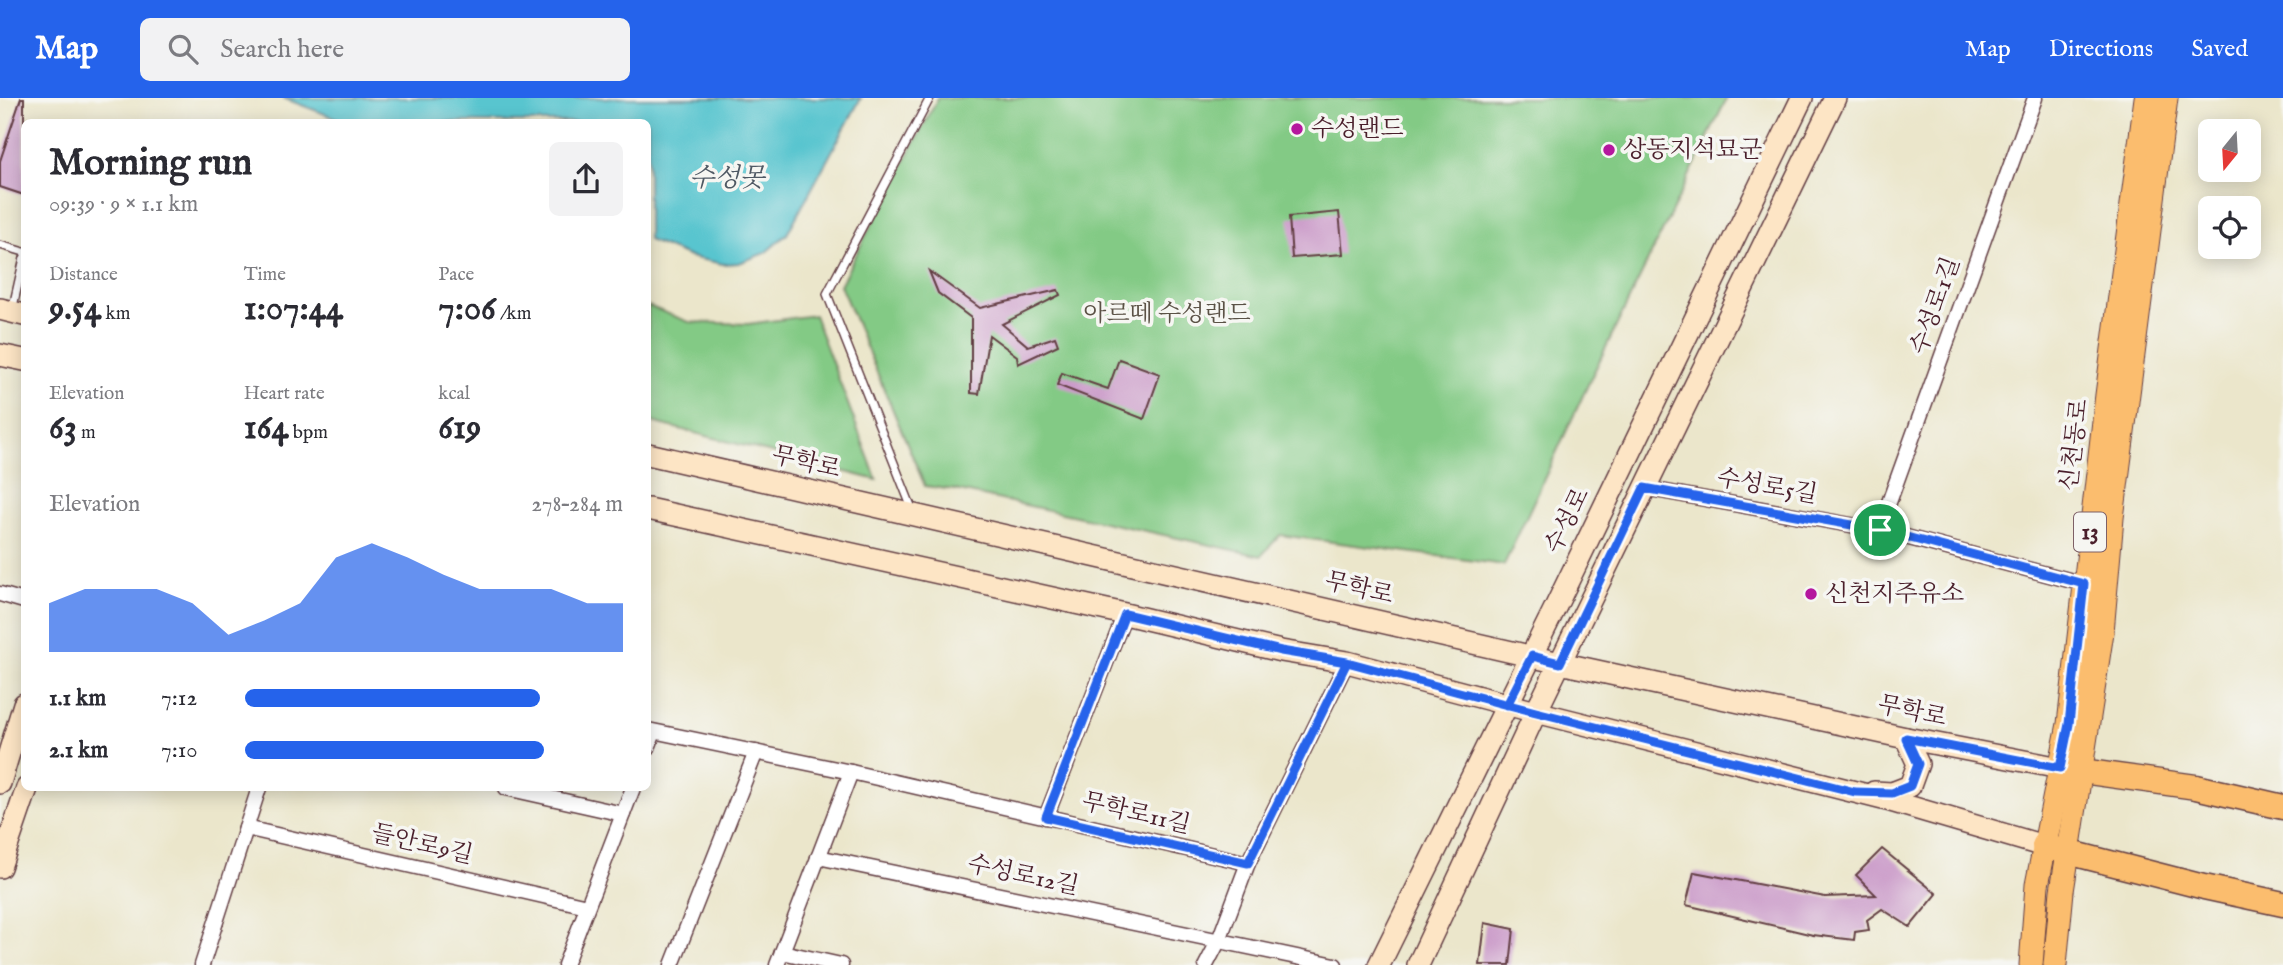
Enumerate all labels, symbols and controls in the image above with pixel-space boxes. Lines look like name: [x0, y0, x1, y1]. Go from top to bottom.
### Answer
search box: [140, 18, 630, 81]
text: Map: [35, 28, 98, 70]
icon: search: [164, 30, 202, 68]
text: Search here: [220, 33, 344, 66]
text: Map: [1965, 34, 2011, 65]
text: Directions: [2049, 34, 2153, 65]
text: Saved: [2191, 34, 2248, 65]
place label: 수성랜드: [1311, 114, 1404, 145]
north arrow: [2198, 119, 2261, 182]
map controls: [2198, 119, 2261, 259]
marker: 수성랜드: [1289, 121, 1305, 137]
place label: 상동지석묘군: [1623, 135, 1762, 166]
text: Morning run: [49, 140, 252, 188]
button: share: [549, 142, 623, 216]
marker: 상동지석묘군: [1601, 142, 1617, 158]
water label: 수성못: [689, 162, 767, 195]
text: 09:39 · 9 × 1.1 km: [49, 190, 198, 219]
button: locate: [2198, 196, 2261, 259]
street label: 수성로1길: [1904, 253, 1968, 359]
text: Distance: [49, 263, 118, 287]
text: Time: [244, 263, 286, 287]
text: Pace: [438, 263, 474, 287]
text: 9.54: [49, 287, 101, 332]
text: 1:07:44: [244, 287, 343, 332]
text: 7:06: [438, 287, 496, 332]
park label: 아르떼 수성랜드: [1083, 299, 1251, 330]
text: km: [101, 302, 130, 326]
text: /km: [496, 302, 531, 326]
text: Elevation: [49, 382, 124, 406]
text: Heart rate: [244, 382, 325, 406]
text: kcal: [438, 382, 470, 406]
street label: 신천동로: [2054, 397, 2096, 493]
text: 63: [49, 406, 77, 451]
text: 164: [244, 406, 289, 451]
text: 619: [438, 406, 481, 451]
text: m: [77, 421, 96, 445]
text: bpm: [289, 421, 328, 445]
street label: 무학로: [769, 440, 843, 486]
street label: 수성로5길: [1714, 463, 1820, 511]
street label: 수성로: [1539, 483, 1597, 559]
text: Elevation: [49, 490, 140, 519]
text: 278–284 m: [531, 490, 623, 519]
pin: [1850, 500, 1910, 560]
icon: arrive: [1861, 511, 1899, 549]
road number: 13: [2074, 512, 2106, 552]
street label: 무학로: [1322, 566, 1396, 612]
place label: 신천지주유소: [1825, 579, 1964, 610]
marker: 신천지주유소: [1803, 586, 1819, 602]
text: 1.1 km: [49, 684, 106, 713]
text: 7:12: [161, 684, 197, 713]
street label: 무학로: [1875, 690, 1949, 734]
text: 2.1 km: [49, 736, 108, 765]
text: 7:10: [161, 736, 198, 765]
street label: 무학로11길: [1079, 786, 1193, 842]
street label: 들안로9길: [368, 818, 476, 872]
street label: 수성로12길: [965, 849, 1081, 903]

